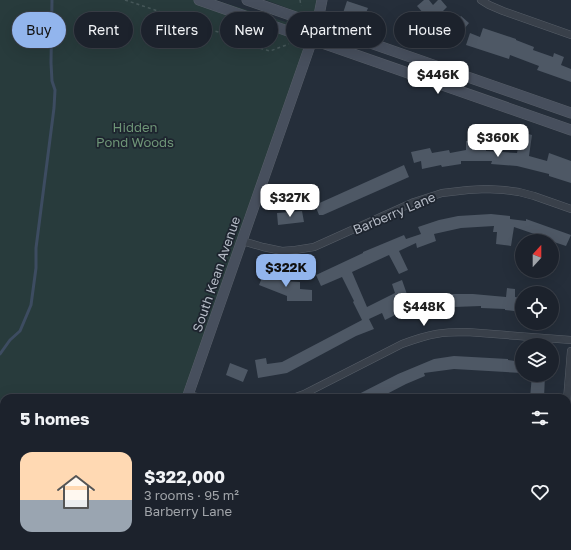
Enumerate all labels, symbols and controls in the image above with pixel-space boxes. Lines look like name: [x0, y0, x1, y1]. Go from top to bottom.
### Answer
chip: Buy: [12, 12, 66, 48]
chip: Rent: [74, 12, 133, 48]
chip: Filters: [141, 12, 212, 48]
chip: New: [220, 12, 278, 48]
chip: Apartment: [286, 12, 386, 48]
chip: House: [394, 12, 465, 48]
pin: $446K: [410, 61, 466, 95]
text: $446K: [417, 66, 459, 82]
park label: Hidden Pond Woods: [96, 119, 174, 150]
pin: $360K: [470, 124, 526, 158]
text: $360K: [477, 129, 519, 145]
pin: $327K: [262, 184, 318, 218]
street label: Barberry Lane: [350, 188, 438, 238]
text: $327K: [269, 189, 311, 205]
street label: South Kean Avenue: [189, 214, 243, 334]
north arrow: [515, 234, 559, 278]
map controls: [515, 234, 559, 382]
pin: $322K: [258, 254, 314, 288]
text: $322K: [265, 259, 307, 275]
button: locate: [515, 286, 559, 330]
pin: $448K: [396, 293, 452, 327]
text: $448K: [403, 298, 445, 314]
button: layers: [515, 338, 559, 382]
icon: filters: [529, 407, 551, 429]
text: 5 homes: [20, 408, 90, 429]
text: $322,000: [144, 466, 225, 487]
icon: home: [52, 468, 100, 516]
icon: heart: [529, 481, 551, 503]
text: 3 rooms · 95 m²: [144, 487, 239, 503]
text: Barberry Lane: [144, 503, 232, 519]

